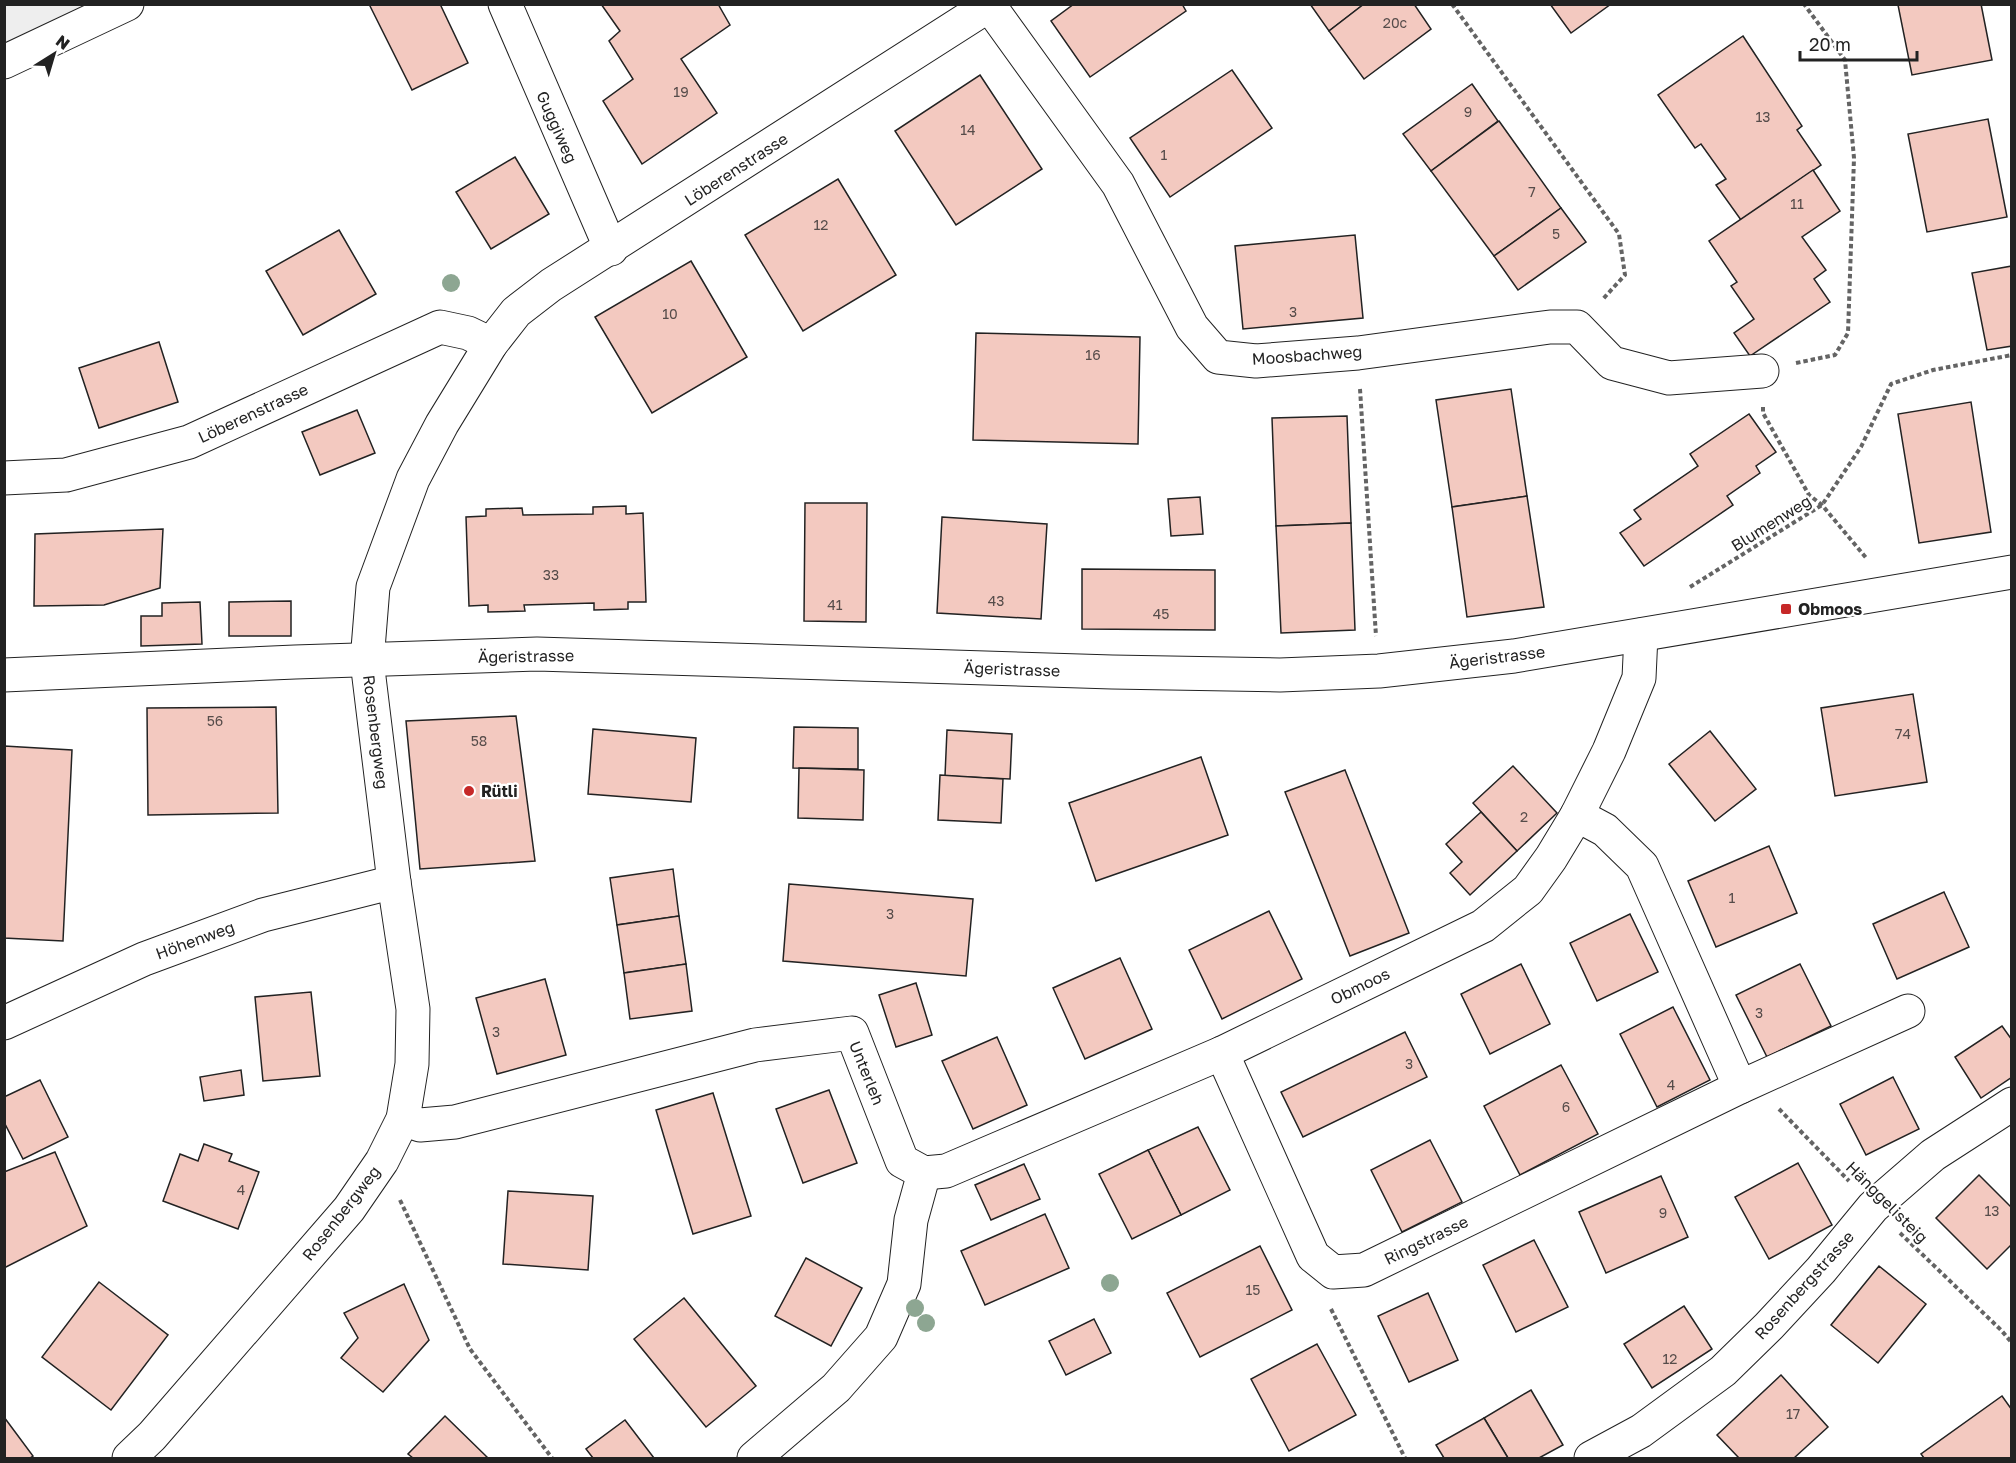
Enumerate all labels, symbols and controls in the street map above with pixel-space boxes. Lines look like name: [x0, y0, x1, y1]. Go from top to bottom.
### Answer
house number: 20c: [1383, 14, 1408, 31]
north arrow: [24, 24, 84, 84]
scale bar: [1800, 24, 1917, 62]
text: N: [52, 30, 74, 54]
text: 20 m: [1809, 33, 1851, 55]
house number: 19: [673, 83, 689, 100]
street label: Guggiweg: [532, 88, 582, 166]
house number: 9: [1464, 103, 1472, 120]
house number: 13: [1756, 108, 1770, 125]
house number: 14: [960, 121, 976, 138]
street label: Löberenstrasse: [681, 128, 791, 210]
house number: 1: [1161, 146, 1168, 163]
house number: 7: [1528, 183, 1536, 200]
house number: 11: [1790, 195, 1804, 212]
house number: 12: [814, 216, 828, 233]
house number: 5: [1552, 225, 1560, 242]
house number: 3: [1289, 303, 1297, 320]
house number: 10: [662, 305, 678, 322]
street label: Moosbachweg: [1251, 341, 1363, 369]
house number: 16: [1085, 346, 1101, 363]
street label: Löberenstrasse: [195, 379, 311, 447]
street label: Blumenweg: [1727, 491, 1815, 555]
house number: 33: [543, 566, 559, 583]
house number: 43: [988, 592, 1004, 609]
house number: 41: [827, 596, 843, 613]
place label: Obmoos: [1798, 599, 1862, 619]
marker: Obmoos: [1779, 602, 1793, 616]
house number: 45: [1153, 605, 1169, 622]
street label: Ägeristrasse: [1448, 641, 1546, 673]
street label: Ägeristrasse: [478, 645, 574, 667]
street label: Ägeristrasse: [963, 657, 1061, 681]
street label: Rosenbergweg: [359, 674, 393, 790]
house number: 56: [207, 712, 223, 729]
house number: 74: [1895, 725, 1911, 742]
house number: 58: [471, 732, 487, 749]
place label: Rütli: [481, 781, 518, 801]
marker: Rütli: [462, 784, 476, 798]
house number: 2: [1520, 808, 1528, 825]
house number: 1: [1729, 889, 1736, 906]
house number: 3: [886, 905, 894, 922]
street label: Höhenweg: [153, 916, 237, 964]
street label: Obmoos: [1327, 963, 1393, 1009]
house number: 3: [1755, 1004, 1763, 1021]
house number: 3: [492, 1023, 500, 1040]
street label: Unterleh: [845, 1038, 889, 1108]
house number: 3: [1405, 1055, 1413, 1072]
house number: 4: [1667, 1076, 1675, 1093]
house number: 6: [1562, 1098, 1570, 1115]
street label: Hänggelisteig: [1842, 1157, 1932, 1247]
street label: Rosenbergweg: [298, 1162, 384, 1264]
house number: 4: [237, 1181, 245, 1198]
house number: 13: [1985, 1202, 1999, 1219]
house number: 9: [1659, 1204, 1667, 1221]
street label: Ringstrasse: [1381, 1211, 1471, 1269]
street label: Rosenbergstrasse: [1750, 1227, 1858, 1343]
house number: 15: [1246, 1281, 1260, 1298]
house number: 12: [1663, 1350, 1677, 1367]
house number: 17: [1786, 1405, 1800, 1422]

